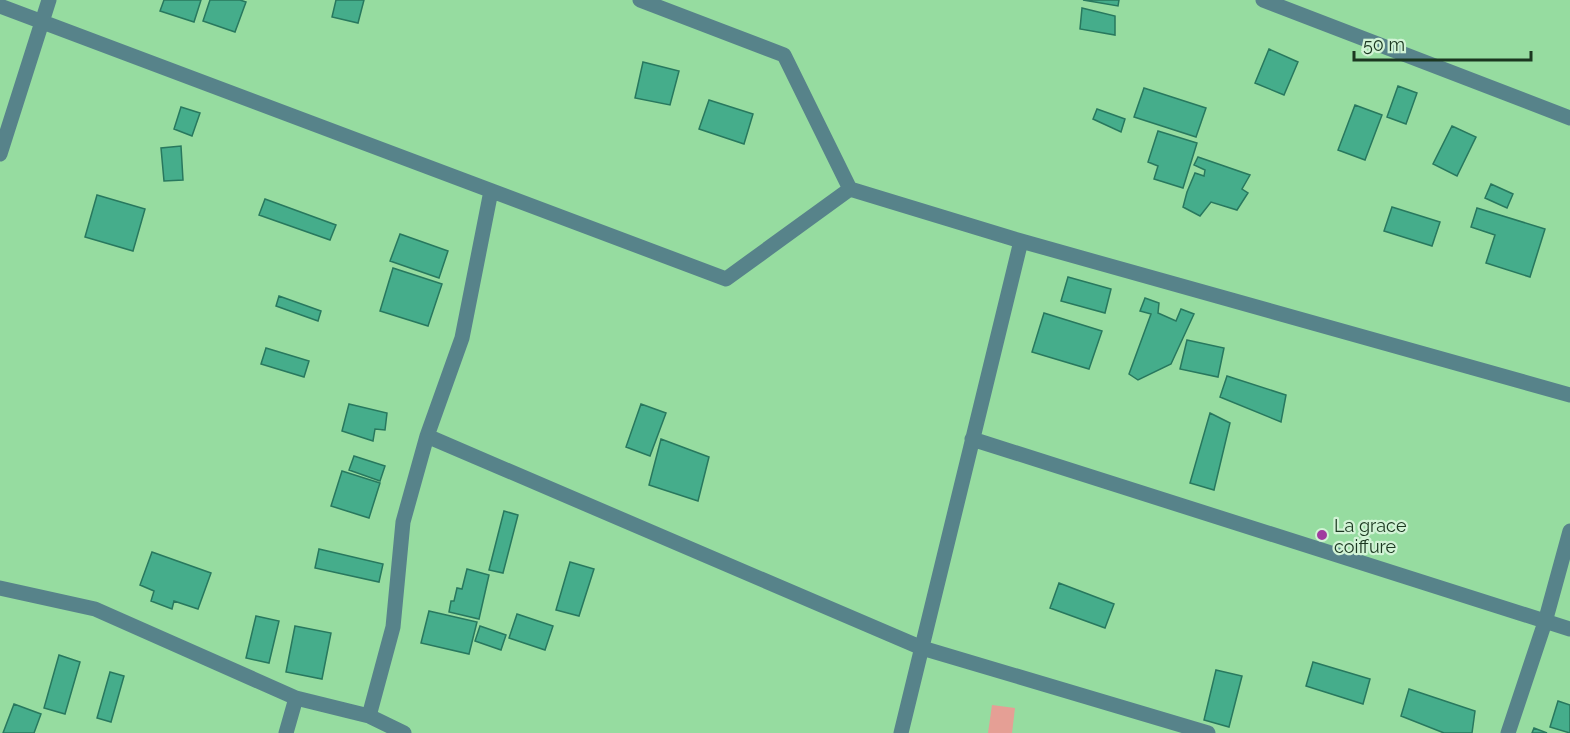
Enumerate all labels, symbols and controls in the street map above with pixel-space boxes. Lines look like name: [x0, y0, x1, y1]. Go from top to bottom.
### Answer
scale bar: [1354, 24, 1531, 62]
text: 50 m: [1363, 34, 1405, 55]
place label: La grace coiffure: [1334, 515, 1407, 557]
marker: La grace coiffure: [1315, 528, 1329, 542]

